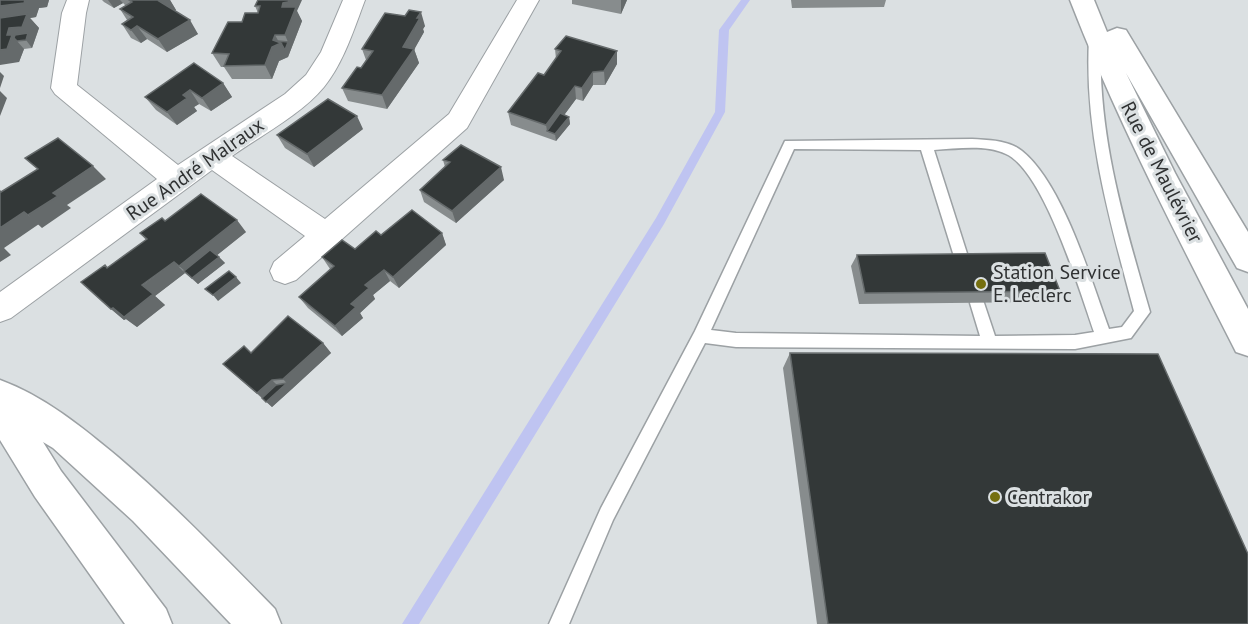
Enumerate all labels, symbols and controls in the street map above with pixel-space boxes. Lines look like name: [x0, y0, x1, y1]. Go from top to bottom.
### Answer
street label: Rue de Maulévrier: [1115, 97, 1209, 247]
street label: Rue André Malraux: [121, 112, 269, 226]
place label: Station Service E. Leclerc: [993, 259, 1121, 308]
marker: Station Service E. Leclerc: [974, 277, 988, 291]
place label: Centrakor: [1007, 484, 1089, 510]
marker: Centrakor: [988, 490, 1002, 504]

